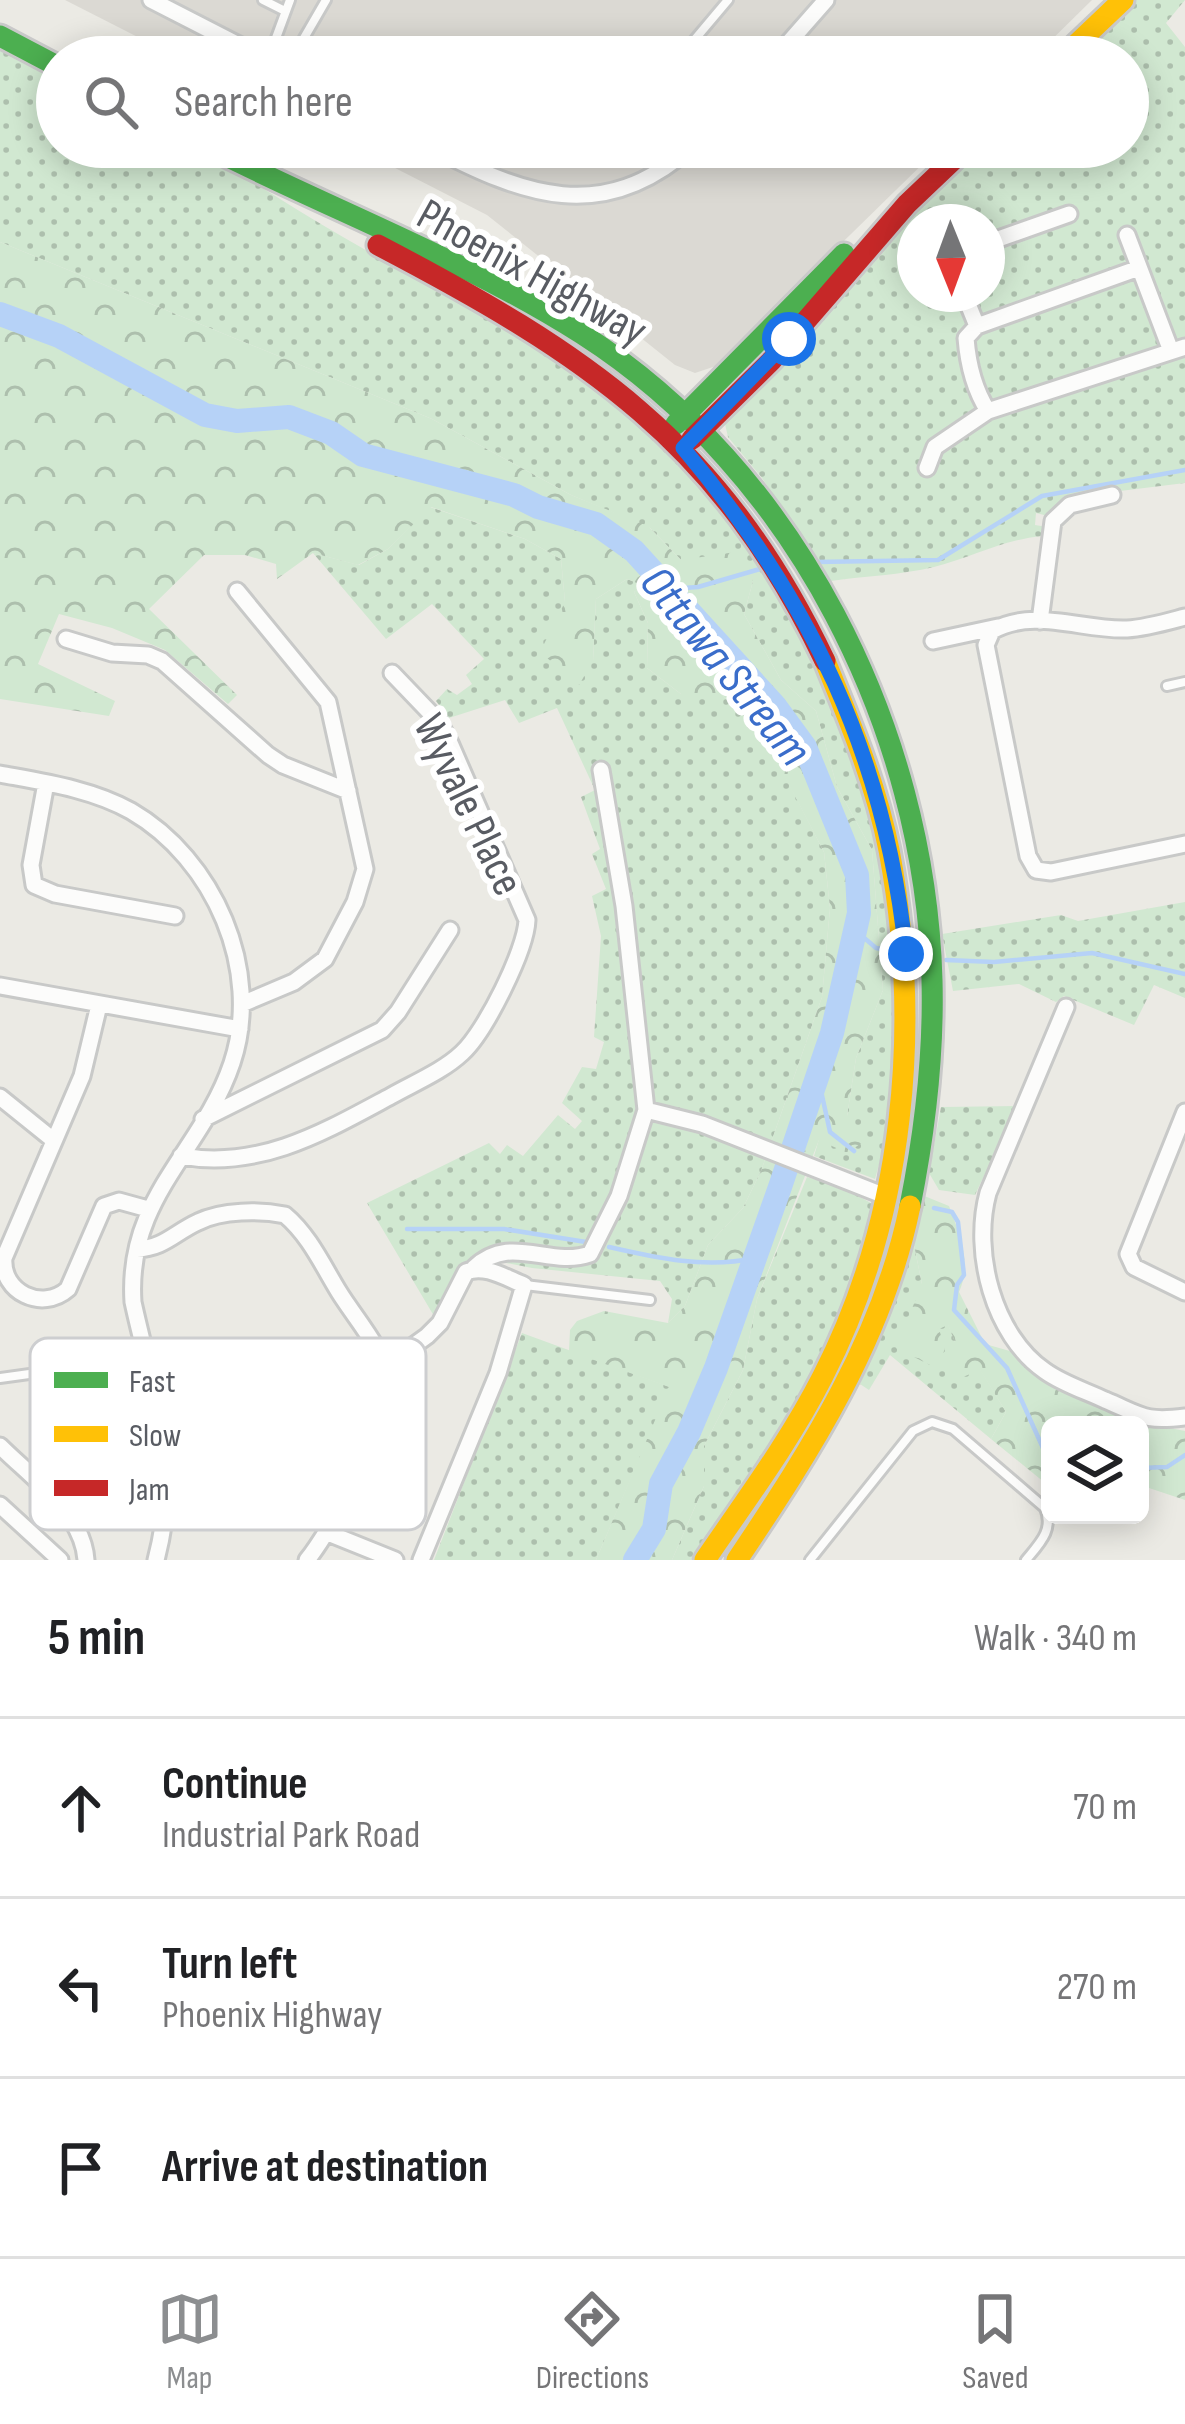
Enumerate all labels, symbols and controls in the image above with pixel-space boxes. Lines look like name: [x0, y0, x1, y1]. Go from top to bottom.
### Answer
search box: [36, 36, 1149, 168]
icon: search: [78, 69, 144, 135]
text: Search here: [174, 75, 353, 130]
street label: Phoenix Highway: [407, 188, 656, 359]
north arrow: [897, 204, 1005, 312]
route start: [762, 312, 816, 366]
water label: Ottawa Stream: [627, 555, 823, 778]
street label: Wyvale Place: [400, 706, 535, 905]
route end: [879, 927, 933, 981]
legend: [30, 1338, 426, 1530]
text: Fast: [129, 1362, 176, 1402]
text: Slow: [129, 1416, 181, 1456]
map controls: [1041, 1416, 1149, 1524]
button: layers: [1041, 1416, 1149, 1524]
text: Jam: [128, 1470, 170, 1510]
text: 5 min: [48, 1608, 145, 1669]
text: Walk · 340 m: [974, 1615, 1137, 1662]
text: Continue: [162, 1757, 308, 1812]
icon: ahead: [48, 1775, 114, 1841]
text: 70 m: [1073, 1784, 1137, 1831]
text: Industrial Park Road: [162, 1812, 420, 1859]
text: Turn left: [162, 1937, 297, 1992]
icon: left: [48, 1955, 114, 2021]
text: 270 m: [1057, 1964, 1137, 2011]
text: Phoenix Highway: [162, 1992, 382, 2039]
icon: arrive: [48, 2135, 114, 2201]
text: Arrive at destination: [162, 2140, 488, 2195]
tab: Map: [157, 2286, 223, 2398]
tab: Directions: [536, 2286, 649, 2398]
tab: Saved: [962, 2286, 1028, 2398]

